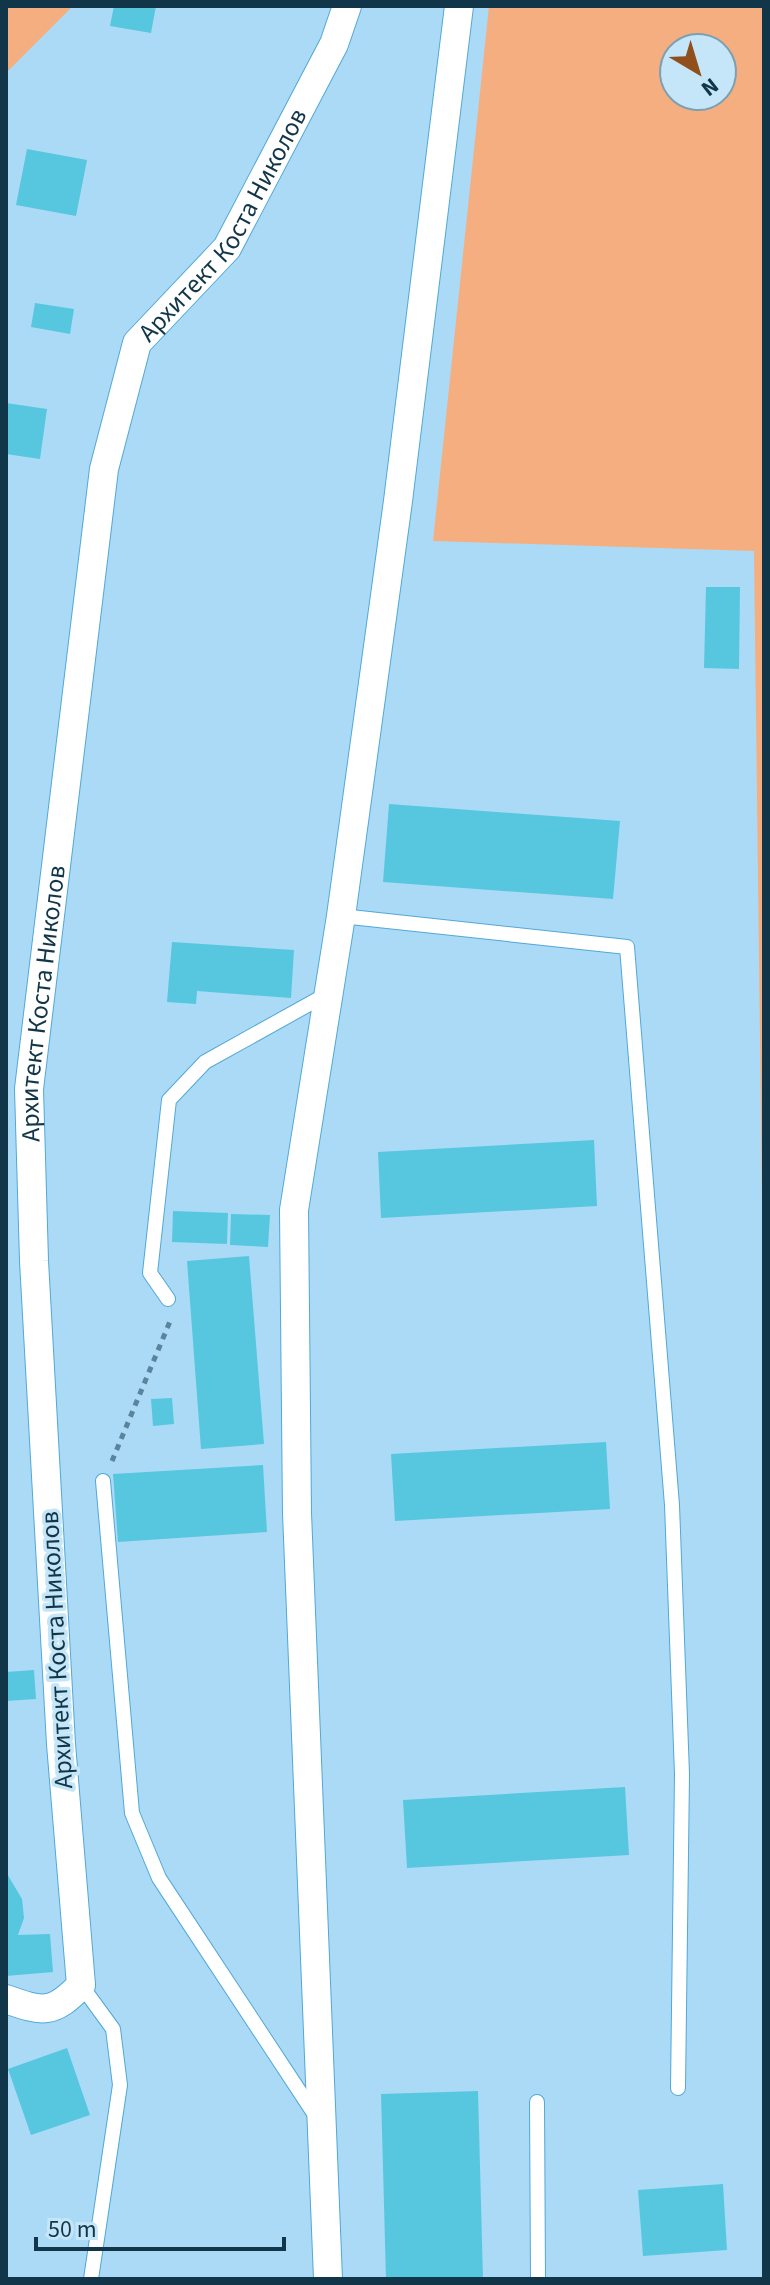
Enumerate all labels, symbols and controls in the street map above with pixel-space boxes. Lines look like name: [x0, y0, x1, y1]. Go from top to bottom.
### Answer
north arrow: [658, 32, 738, 112]
text: N: [694, 70, 725, 104]
street label: Архитект Коста Николов: [130, 102, 316, 350]
street label: Архитект Коста Николов: [11, 863, 75, 1142]
street label: Архитект Коста Николов: [31, 1510, 82, 1790]
scale bar: [36, 2201, 284, 2251]
text: 50 m: [48, 2212, 97, 2247]

